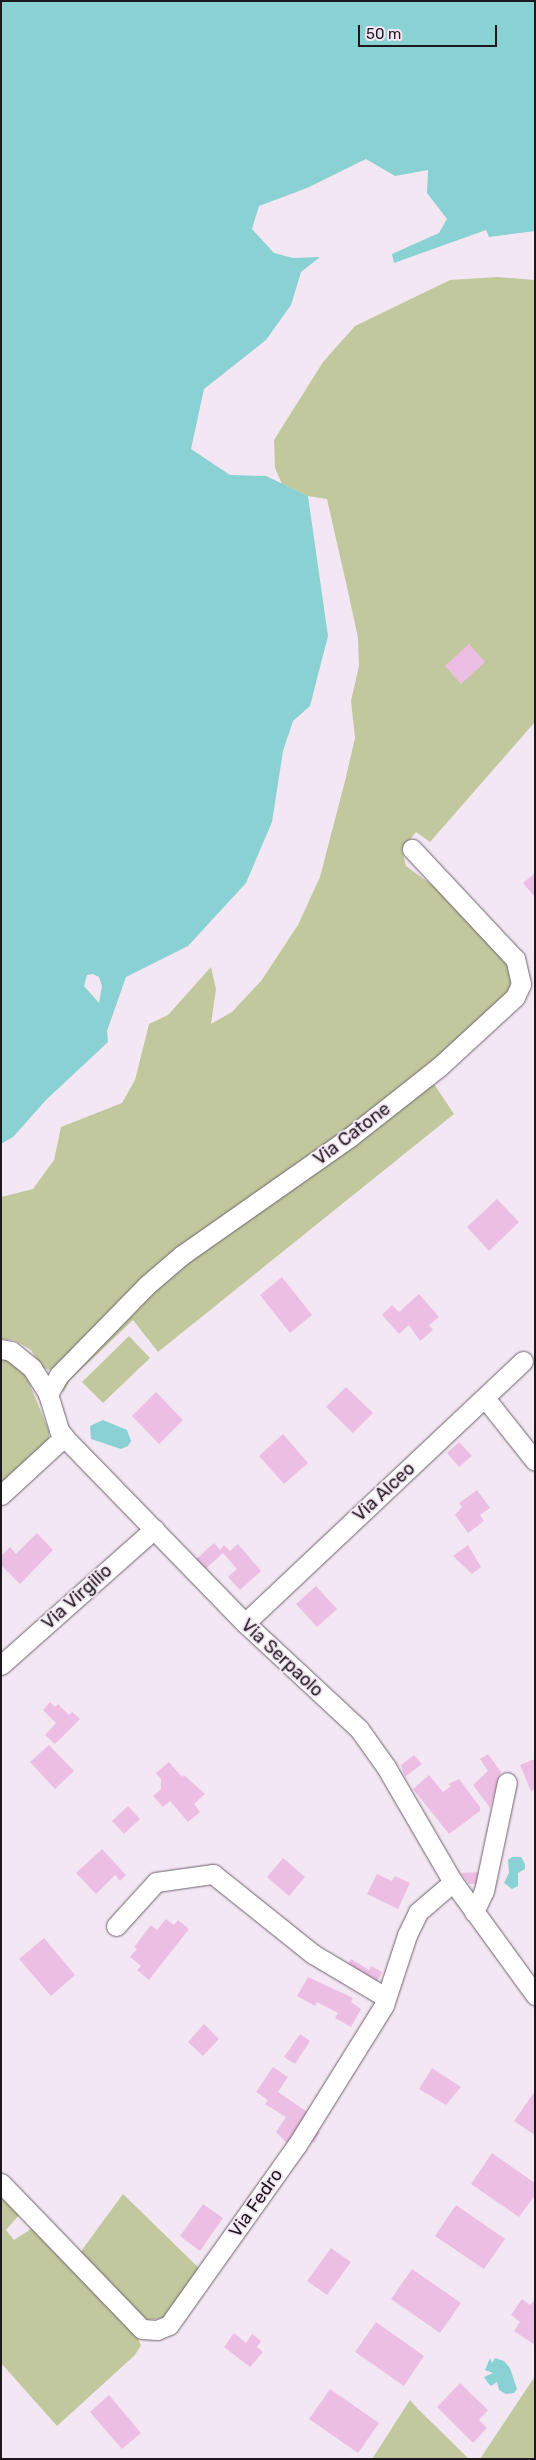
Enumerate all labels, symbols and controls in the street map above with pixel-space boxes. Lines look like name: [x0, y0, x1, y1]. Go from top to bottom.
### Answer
scale bar: [361, 15, 500, 47]
text: 50 m: [366, 25, 401, 43]
street label: Via Catone: [309, 1098, 395, 1170]
street label: Via Alceo: [348, 1458, 420, 1526]
street label: Via Virgilio: [37, 1560, 117, 1634]
street label: Via Serpaolo: [237, 1615, 327, 1701]
street label: Via Fedro: [225, 2165, 287, 2241]

